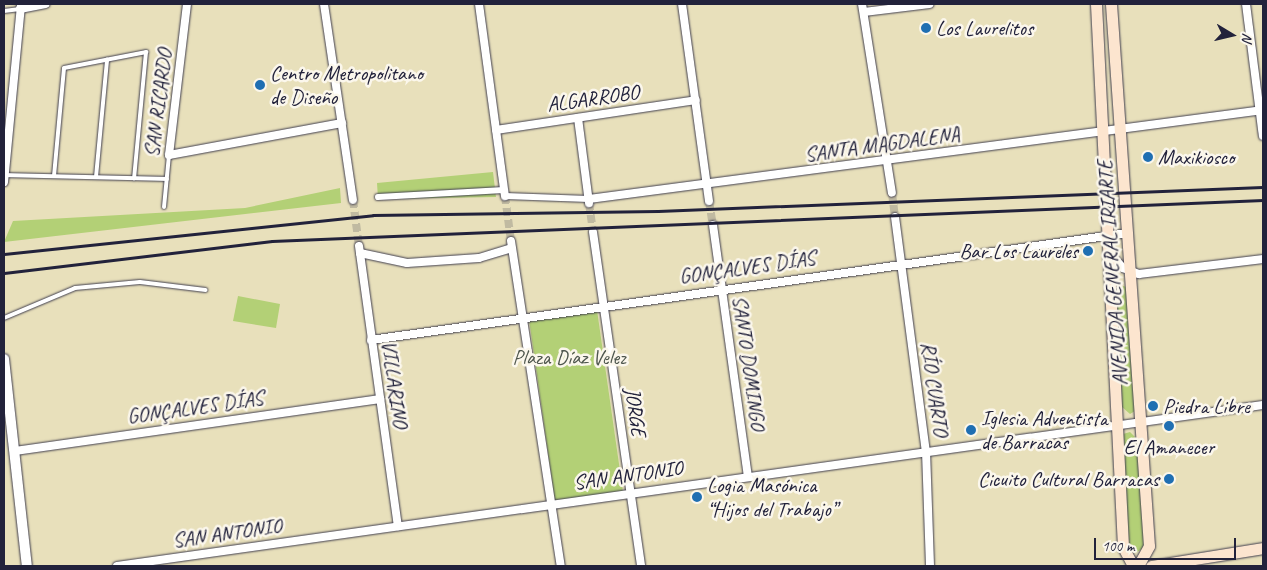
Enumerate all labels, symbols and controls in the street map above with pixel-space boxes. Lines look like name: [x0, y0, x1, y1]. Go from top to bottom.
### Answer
north arrow: [1207, 10, 1257, 60]
place label: Los Laurelitos: [936, 15, 1034, 41]
marker: Los Laurelitos: [920, 22, 932, 34]
text: N: [1238, 32, 1256, 43]
street label: SAN RICARDO: [139, 47, 177, 159]
place label: Centro Metropolitano de Diseño: [270, 60, 422, 110]
marker: Centro Metropolitano de Diseño: [254, 79, 266, 91]
street label: ALGARROBO: [545, 79, 641, 117]
street label: SANTA MAGDALENA: [803, 121, 961, 167]
place label: Maxikiosco: [1158, 144, 1234, 170]
marker: Maxikiosco: [1142, 151, 1154, 163]
street label: AVENIDA GENERAL IRIARTE: [1092, 159, 1132, 387]
place label: Bar Los Laureles: [959, 238, 1078, 264]
street label: GONÇALVES DÍAS: [677, 245, 817, 289]
marker: Bar Los Laureles: [1082, 245, 1094, 257]
street label: SANTO DOMINGO: [727, 294, 771, 432]
street label: VILLARINO: [376, 339, 414, 429]
street label: RÍO CUARTO: [916, 340, 954, 438]
park label: Plaza Díaz Velez: [512, 344, 626, 370]
street label: GONÇALVES DÍAS: [125, 385, 265, 429]
street label: JORGE: [620, 386, 652, 438]
place label: Piedra Libre: [1163, 393, 1250, 419]
marker: Piedra Libre: [1147, 400, 1159, 412]
place label: Iglesia Adventista de Barracas: [981, 405, 1107, 455]
marker: El Amanecer: [1163, 420, 1175, 432]
marker: Iglesia Adventista de Barracas: [965, 424, 977, 436]
place label: El Amanecer: [1124, 434, 1214, 460]
street label: SAN ANTONIO: [571, 455, 685, 495]
place label: Cicuito Cultural Barracas: [979, 466, 1159, 492]
place label: Logia Masónica “Hijos del Trabajo”: [707, 472, 836, 522]
marker: Cicuito Cultural Barracas: [1163, 473, 1175, 485]
marker: Logia Masónica “Hijos del Trabajo”: [691, 491, 703, 503]
street label: SAN ANTONIO: [170, 513, 284, 553]
scale bar: [1097, 528, 1240, 560]
text: 100 m: [1102, 537, 1134, 556]

